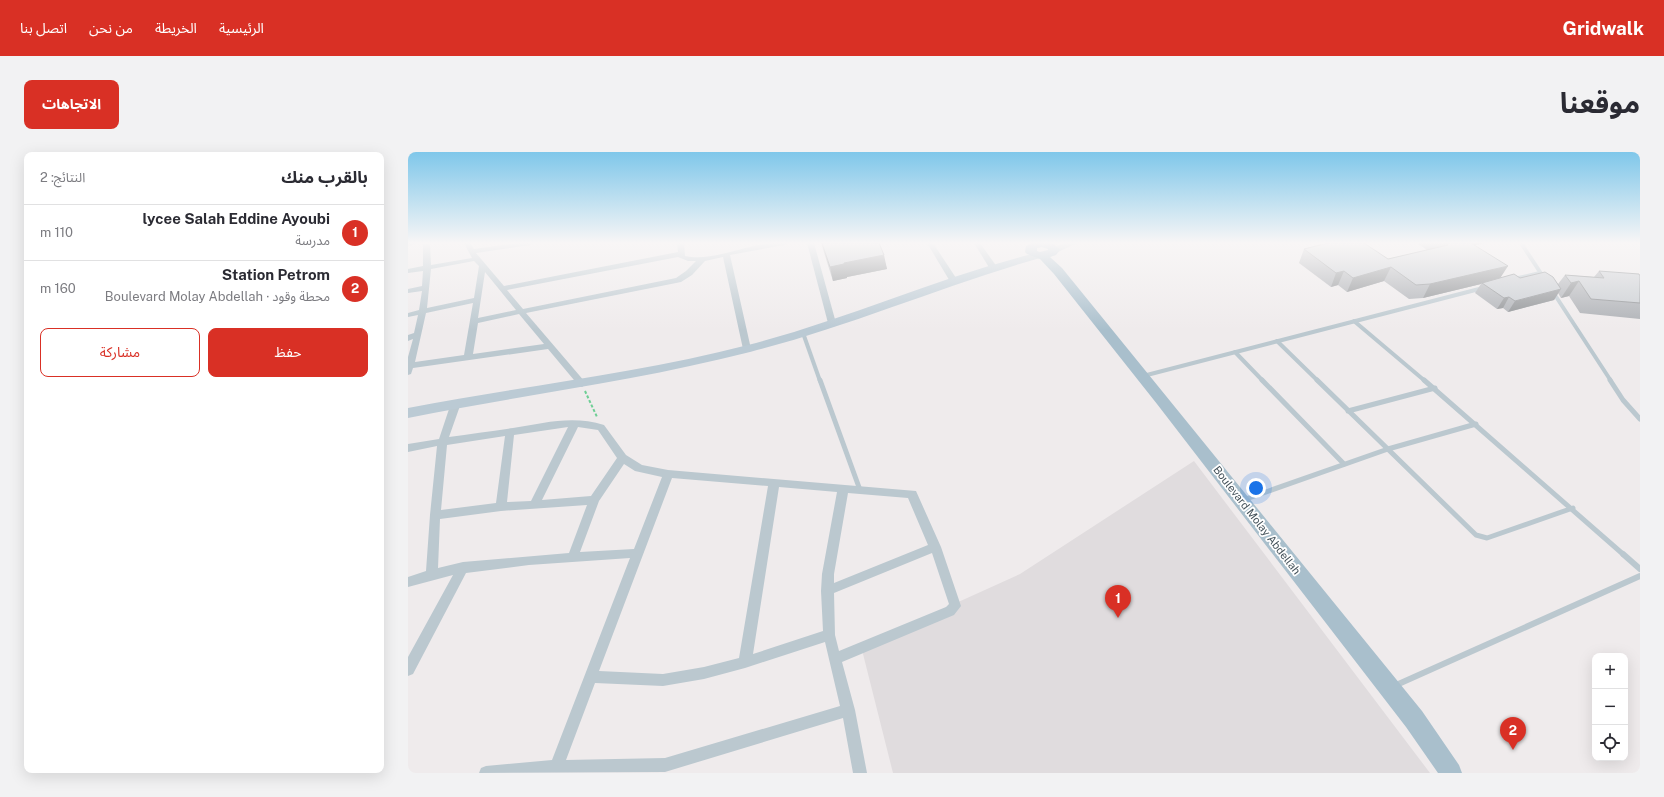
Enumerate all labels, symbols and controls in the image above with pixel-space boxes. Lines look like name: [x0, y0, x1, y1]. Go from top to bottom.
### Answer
text: Gridwalk: [1563, 17, 1644, 39]
text: اتصل بنا: [20, 20, 67, 36]
text: من نحن: [89, 20, 133, 36]
text: الخريطة: [155, 20, 197, 36]
text: الرئيسية: [219, 20, 264, 36]
button: الاتجاهات: [24, 80, 119, 129]
text: موقعنا: [1560, 86, 1640, 119]
text: بالقرب منك: [281, 167, 368, 187]
text: النتائج: 2: [40, 170, 85, 185]
text: lycee Salah Eddine Ayoubi: [143, 210, 330, 227]
text: 110 m: [40, 225, 73, 240]
text: 1: [352, 225, 358, 240]
text: مدرسة: [295, 233, 330, 248]
text: Station Petrom: [222, 266, 330, 283]
text: 160 m: [40, 281, 76, 296]
text: 2: [351, 281, 359, 296]
text: محطة وقود · Boulevard Molay Abdellah: [105, 289, 330, 304]
button: مشاركة: [40, 328, 200, 377]
button: حفظ: [208, 328, 368, 377]
street label: Boulevard Molay Abdellah: [1211, 464, 1303, 576]
your location: [1246, 478, 1266, 498]
pin: 1: [1105, 585, 1131, 618]
map controls: [1592, 653, 1628, 761]
button: +: [1592, 653, 1628, 689]
button: −: [1592, 689, 1628, 725]
pin: 2: [1500, 717, 1526, 750]
button: locate: [1592, 725, 1628, 761]

